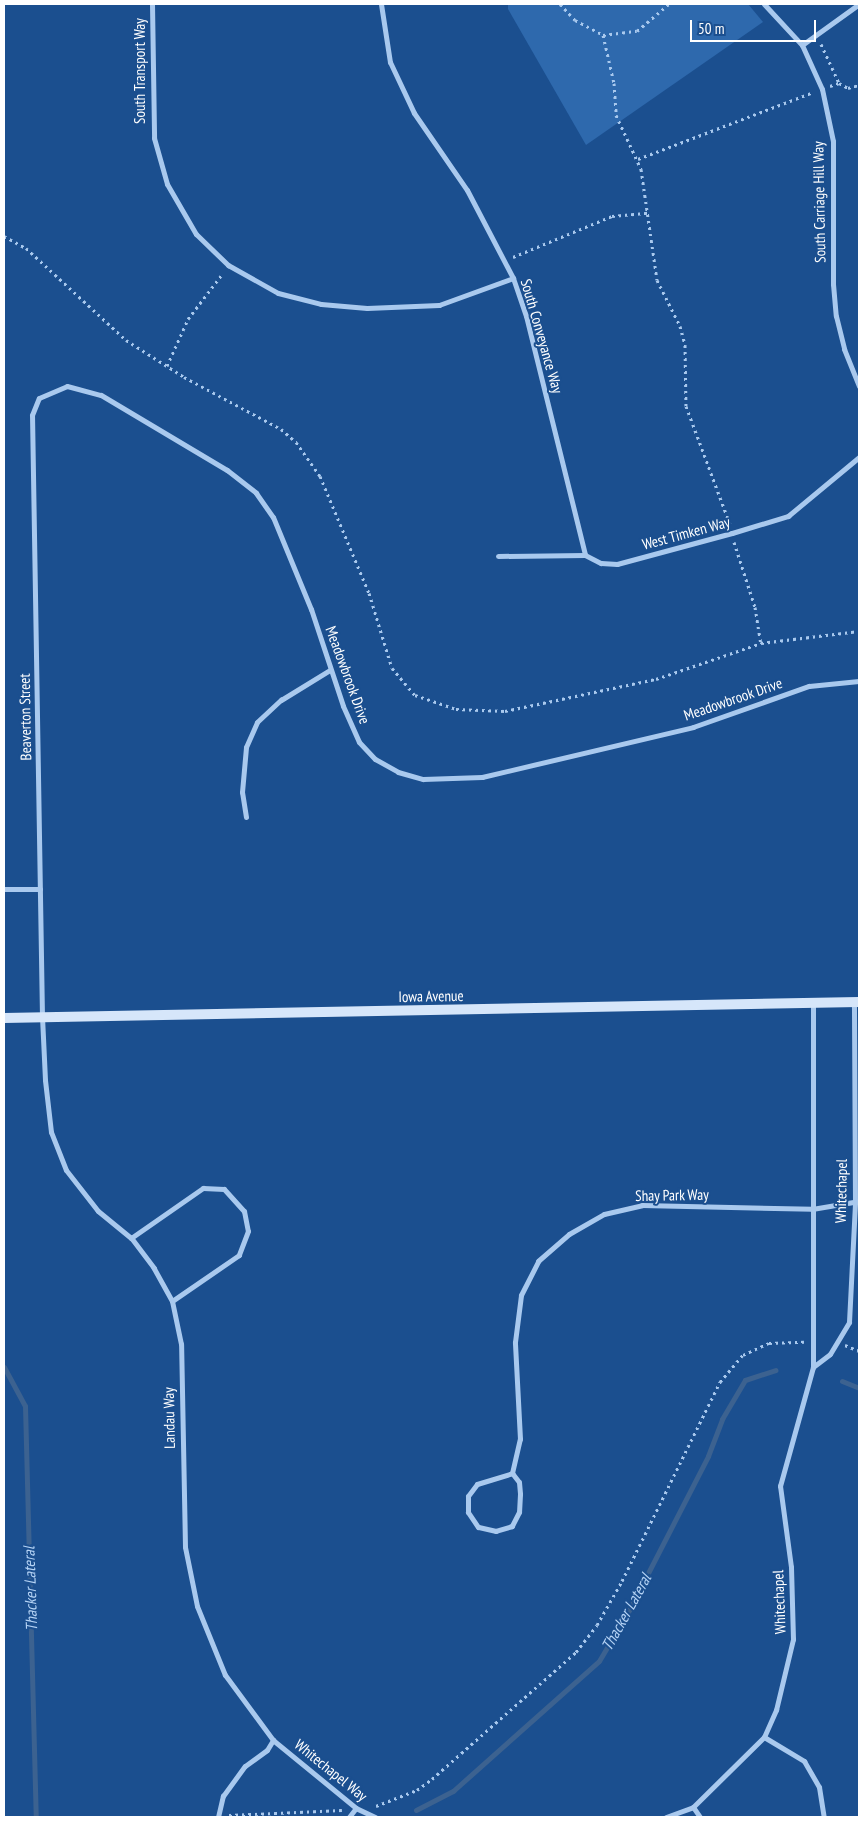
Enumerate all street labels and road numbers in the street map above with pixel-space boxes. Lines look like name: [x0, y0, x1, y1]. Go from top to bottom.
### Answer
street label: South Transport Way: [131, 18, 149, 124]
street label: South Carriage Hill Way: [809, 141, 829, 263]
street label: South Conveyance Way: [517, 277, 567, 395]
street label: West Timken Way: [640, 513, 732, 553]
street label: Meadowbrook Drive: [322, 623, 374, 727]
street label: Beaverton Street: [15, 673, 35, 761]
street label: Meadowbrook Drive: [681, 674, 785, 724]
street label: Iowa Avenue: [398, 986, 464, 1006]
street label: Whitechapel: [831, 1159, 851, 1223]
street label: Shay Park Way: [635, 1185, 709, 1205]
street label: Landau Way: [159, 1387, 179, 1449]
street label: Whitechapel: [769, 1570, 789, 1634]
street label: Whitechapel Way: [291, 1735, 371, 1805]

